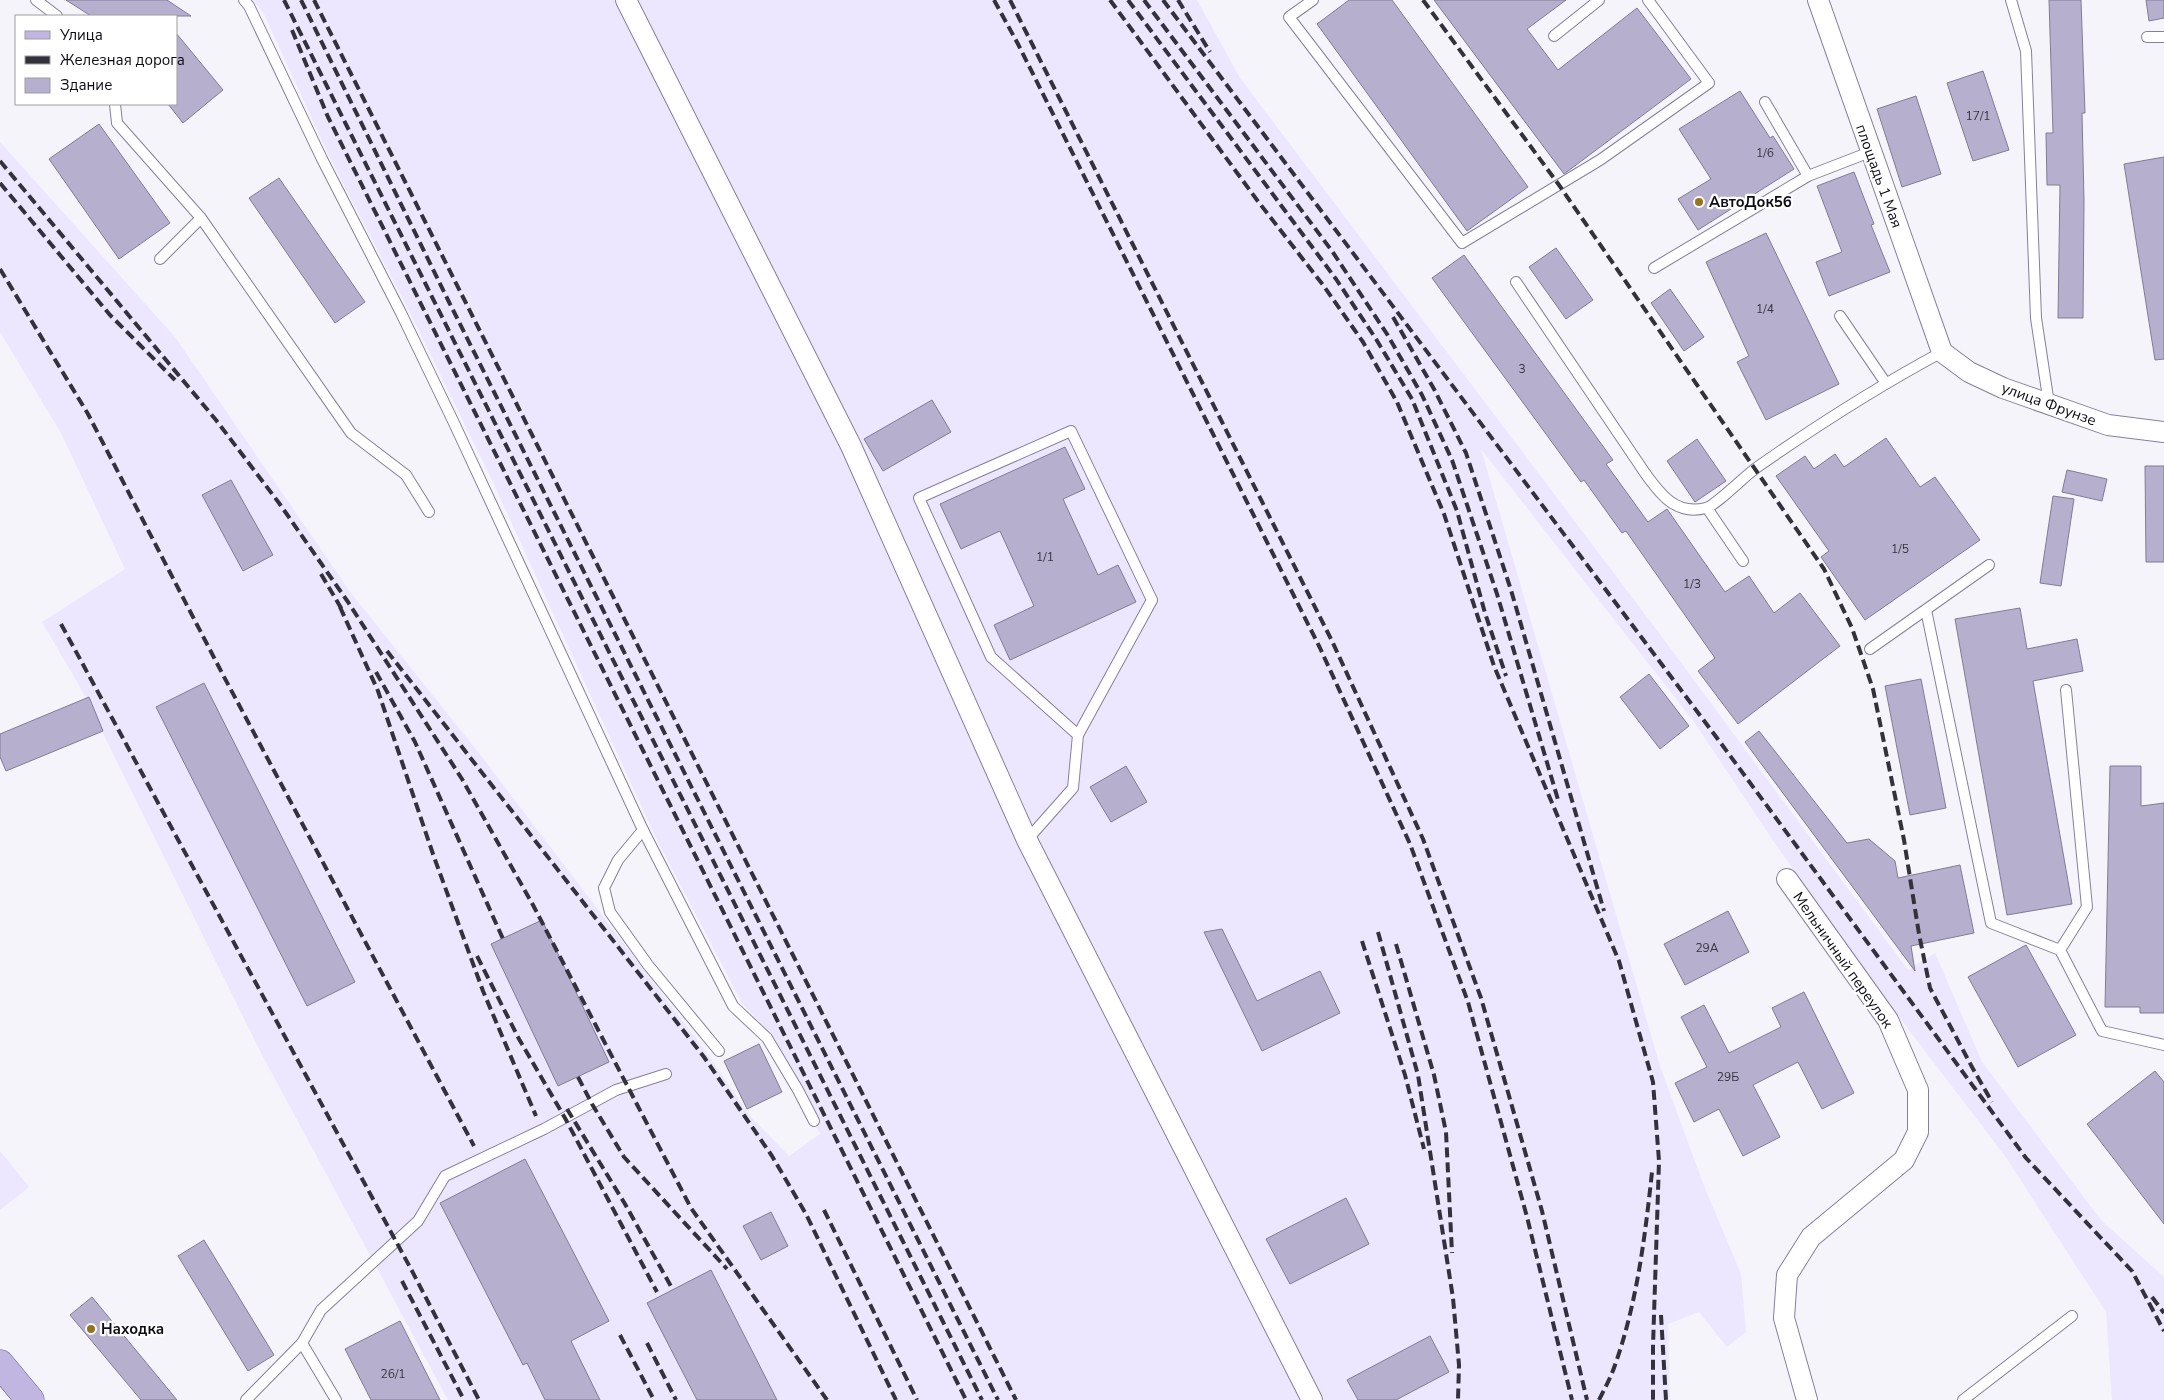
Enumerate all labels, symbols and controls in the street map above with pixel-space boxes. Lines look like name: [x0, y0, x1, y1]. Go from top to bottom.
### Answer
legend: [15, 15, 178, 105]
text: Улица: [59, 25, 103, 45]
text: Железная дорога: [60, 50, 185, 70]
text: Здание: [60, 75, 112, 95]
house number: 17/1: [1966, 108, 1991, 124]
street label: площадь 1 Мая: [1851, 121, 1907, 231]
house number: 1/6: [1756, 145, 1774, 161]
place label: АвтоДок56: [1709, 192, 1792, 212]
marker: АвтоДок56: [1693, 196, 1705, 208]
house number: 1/4: [1756, 301, 1774, 317]
house number: 3: [1518, 361, 1526, 377]
street label: улица Фрунзе: [1999, 378, 2099, 430]
house number: 1/5: [1891, 541, 1909, 557]
house number: 1/1: [1036, 549, 1054, 565]
house number: 1/3: [1683, 576, 1701, 592]
street label: Мельничный переулок: [1788, 888, 1898, 1032]
house number: 29А: [1695, 940, 1719, 956]
house number: 29Б: [1717, 1069, 1739, 1085]
place label: Находка: [101, 1319, 164, 1339]
marker: Находка: [85, 1323, 97, 1335]
house number: 26/1: [381, 1366, 406, 1382]

